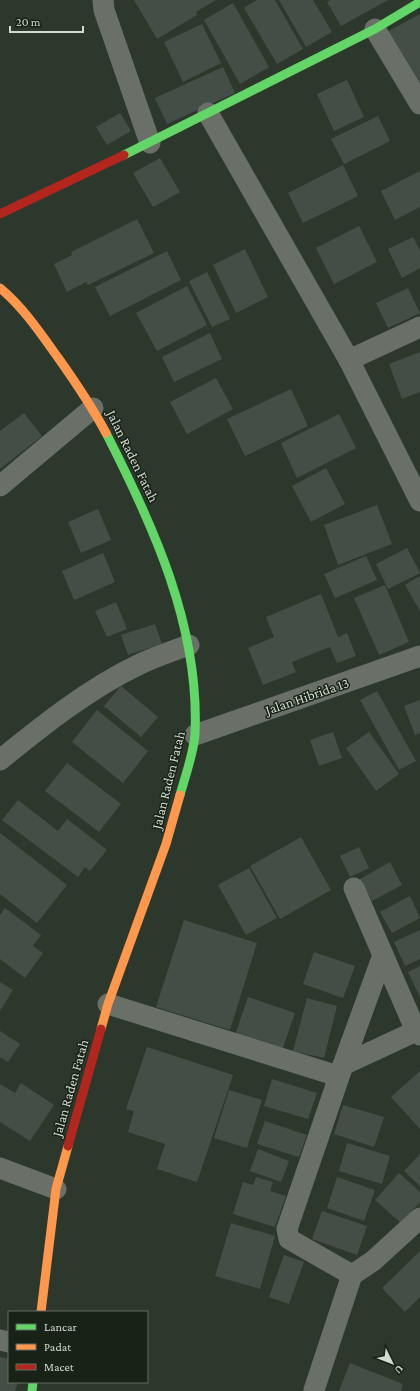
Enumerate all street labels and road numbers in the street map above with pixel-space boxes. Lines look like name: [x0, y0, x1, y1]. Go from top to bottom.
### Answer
street label: Jalan Raden Fatah: [103, 406, 162, 505]
street label: Jalan Hibrida 13: [261, 674, 351, 718]
street label: Jalan Raden Fatah: [148, 729, 188, 833]
street label: Jalan Raden Fatah: [48, 1037, 92, 1140]

